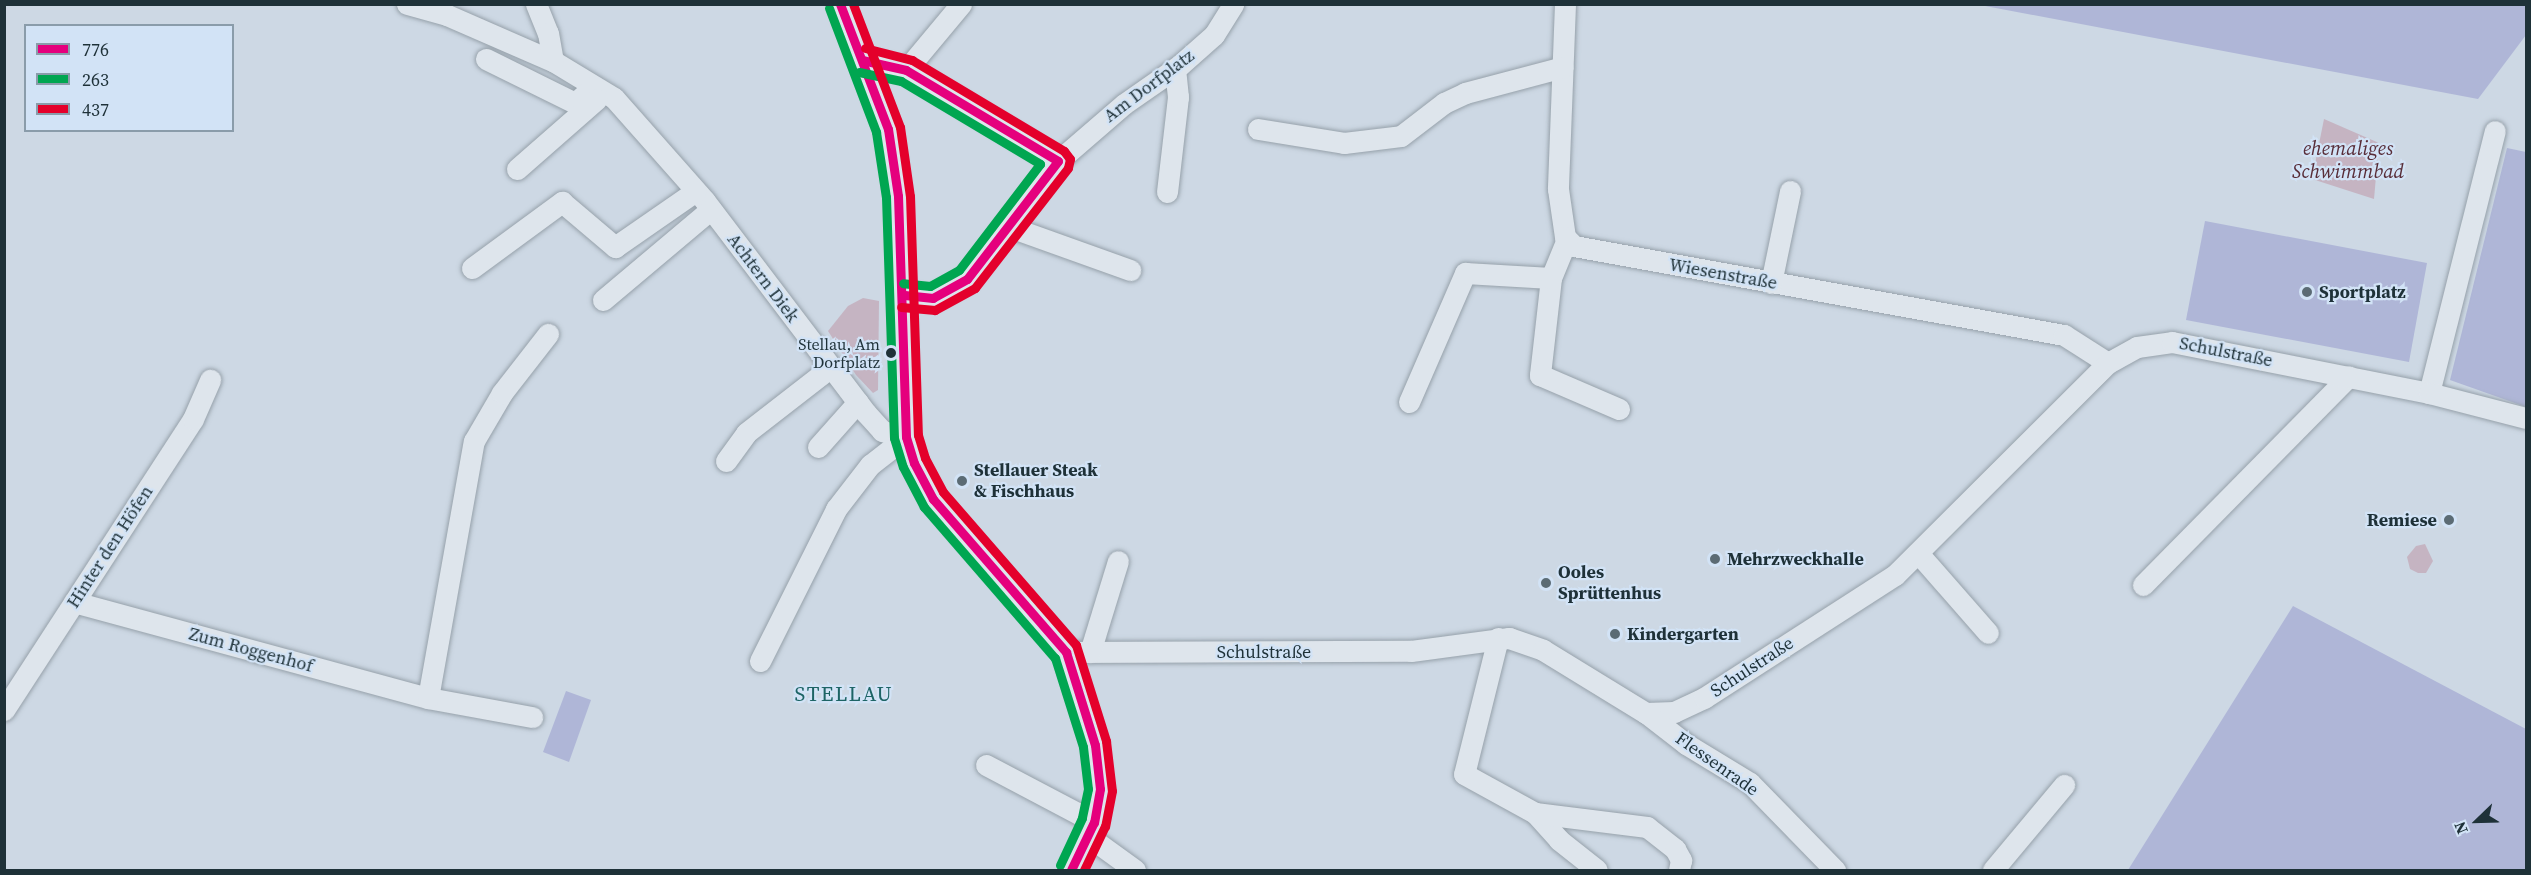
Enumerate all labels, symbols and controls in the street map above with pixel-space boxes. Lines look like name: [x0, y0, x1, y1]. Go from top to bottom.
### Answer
legend: [24, 24, 234, 132]
text: 776: [82, 37, 109, 62]
street label: Am Dorfplatz: [1099, 45, 1199, 127]
text: 263: [82, 67, 109, 92]
text: 437: [82, 97, 109, 122]
water label: ehemaliges Schwimmbad: [2292, 137, 2404, 184]
street label: Achtern Diek: [723, 229, 803, 327]
street label: Wiesenstraße: [1667, 254, 1779, 294]
place label: Sportplatz: [2319, 281, 2406, 303]
marker: Sportplatz: [2300, 285, 2314, 299]
street label: Schulstraße: [2178, 332, 2274, 372]
place label: Stellau, Am Dorfplatz: [798, 334, 880, 372]
marker: Stellau, Am Dorfplatz: [885, 347, 897, 359]
place label: Stellauer Steak & Fischhaus: [974, 460, 1098, 502]
marker: Stellauer Steak & Fischhaus: [955, 474, 969, 488]
street label: Hinter den Höfen: [62, 482, 158, 612]
place label: Remiese: [2367, 509, 2437, 531]
marker: Remiese: [2442, 513, 2456, 527]
place label: Mehrzweckhalle: [1727, 548, 1864, 570]
marker: Mehrzweckhalle: [1708, 552, 1722, 566]
place label: Ooles Sprüttenhus: [1558, 562, 1661, 604]
marker: Ooles Sprüttenhus: [1539, 576, 1553, 590]
street label: Zum Roggenhof: [187, 623, 315, 677]
place label: Kindergarten: [1627, 623, 1739, 645]
marker: Kindergarten: [1608, 627, 1622, 641]
street label: Schulstraße: [1707, 632, 1797, 702]
street label: Schulstraße: [1217, 641, 1311, 663]
district label: STELLAU: [795, 681, 893, 707]
street label: Flessenrade: [1671, 727, 1763, 801]
north arrow: [2447, 791, 2507, 851]
text: N: [2448, 818, 2473, 838]

